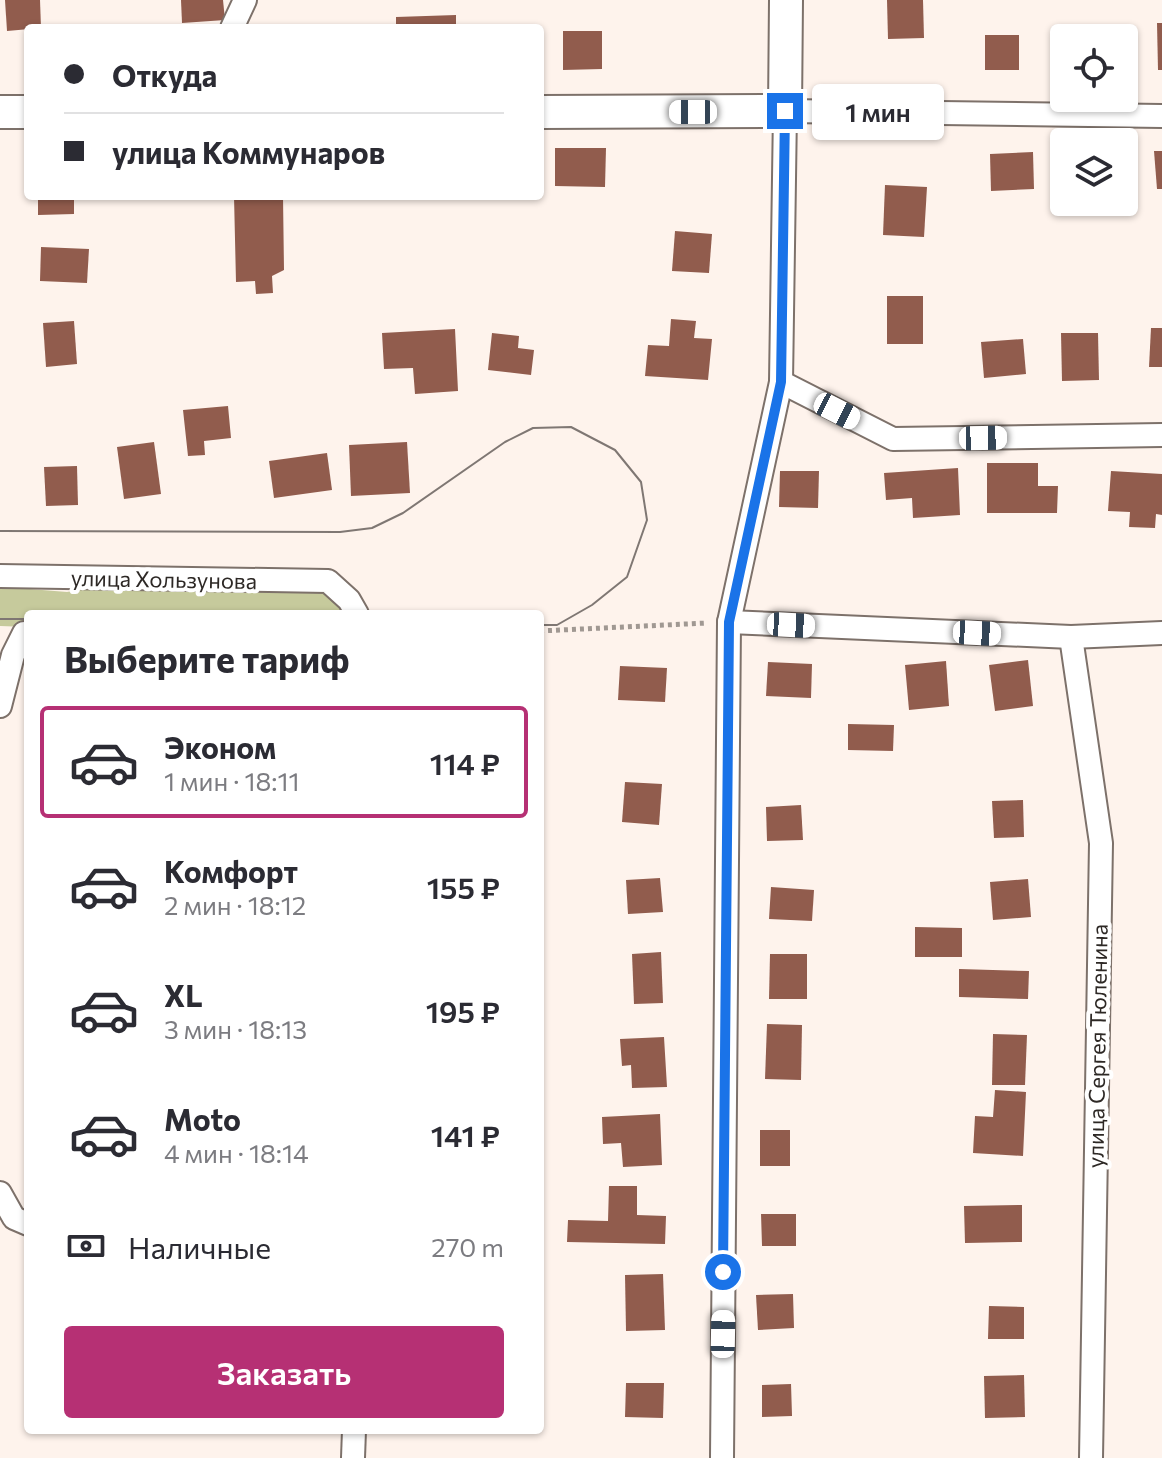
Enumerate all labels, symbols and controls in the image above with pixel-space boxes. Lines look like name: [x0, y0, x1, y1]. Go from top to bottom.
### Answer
map controls: [1050, 24, 1138, 216]
button: locate: [1050, 24, 1138, 112]
text: Откуда: [112, 56, 217, 93]
callout: 1 мин: [813, 83, 945, 139]
route end: [767, 93, 803, 129]
text: 1 мин: [845, 96, 911, 127]
car: [669, 100, 717, 124]
button: layers: [1050, 128, 1138, 216]
text: улица Коммунаров: [112, 133, 385, 170]
car: [810, 389, 864, 433]
car: [959, 426, 1007, 450]
street label: улица Хользунова: [71, 564, 257, 594]
car: [766, 612, 816, 638]
car: [952, 620, 1002, 646]
text: Выберите тариф: [64, 636, 349, 680]
icon: car: [68, 726, 140, 798]
text: Эконом: [164, 728, 276, 765]
text: 114 ₽: [430, 744, 500, 781]
text: 1 мин · 18:11: [164, 765, 300, 796]
icon: car: [68, 850, 140, 922]
text: Комфорт: [164, 852, 298, 889]
text: 155 ₽: [427, 868, 500, 905]
text: 2 мин · 18:12: [164, 889, 306, 920]
street label: улица Сергея Тюленина: [1081, 924, 1113, 1168]
icon: car: [68, 974, 140, 1046]
text: XL: [164, 976, 203, 1013]
text: 195 ₽: [426, 992, 500, 1029]
text: 3 мин · 18:13: [164, 1013, 307, 1044]
icon: car: [68, 1098, 140, 1170]
text: Moto: [164, 1100, 241, 1137]
text: 141 ₽: [431, 1116, 500, 1153]
text: 4 мин · 18:14: [164, 1137, 309, 1168]
icon: cash: [64, 1224, 108, 1268]
text: Наличные: [128, 1228, 271, 1265]
text: 270 m: [431, 1231, 504, 1262]
route start: [705, 1254, 741, 1290]
car: [711, 1310, 735, 1358]
button: Заказать: [64, 1326, 504, 1418]

